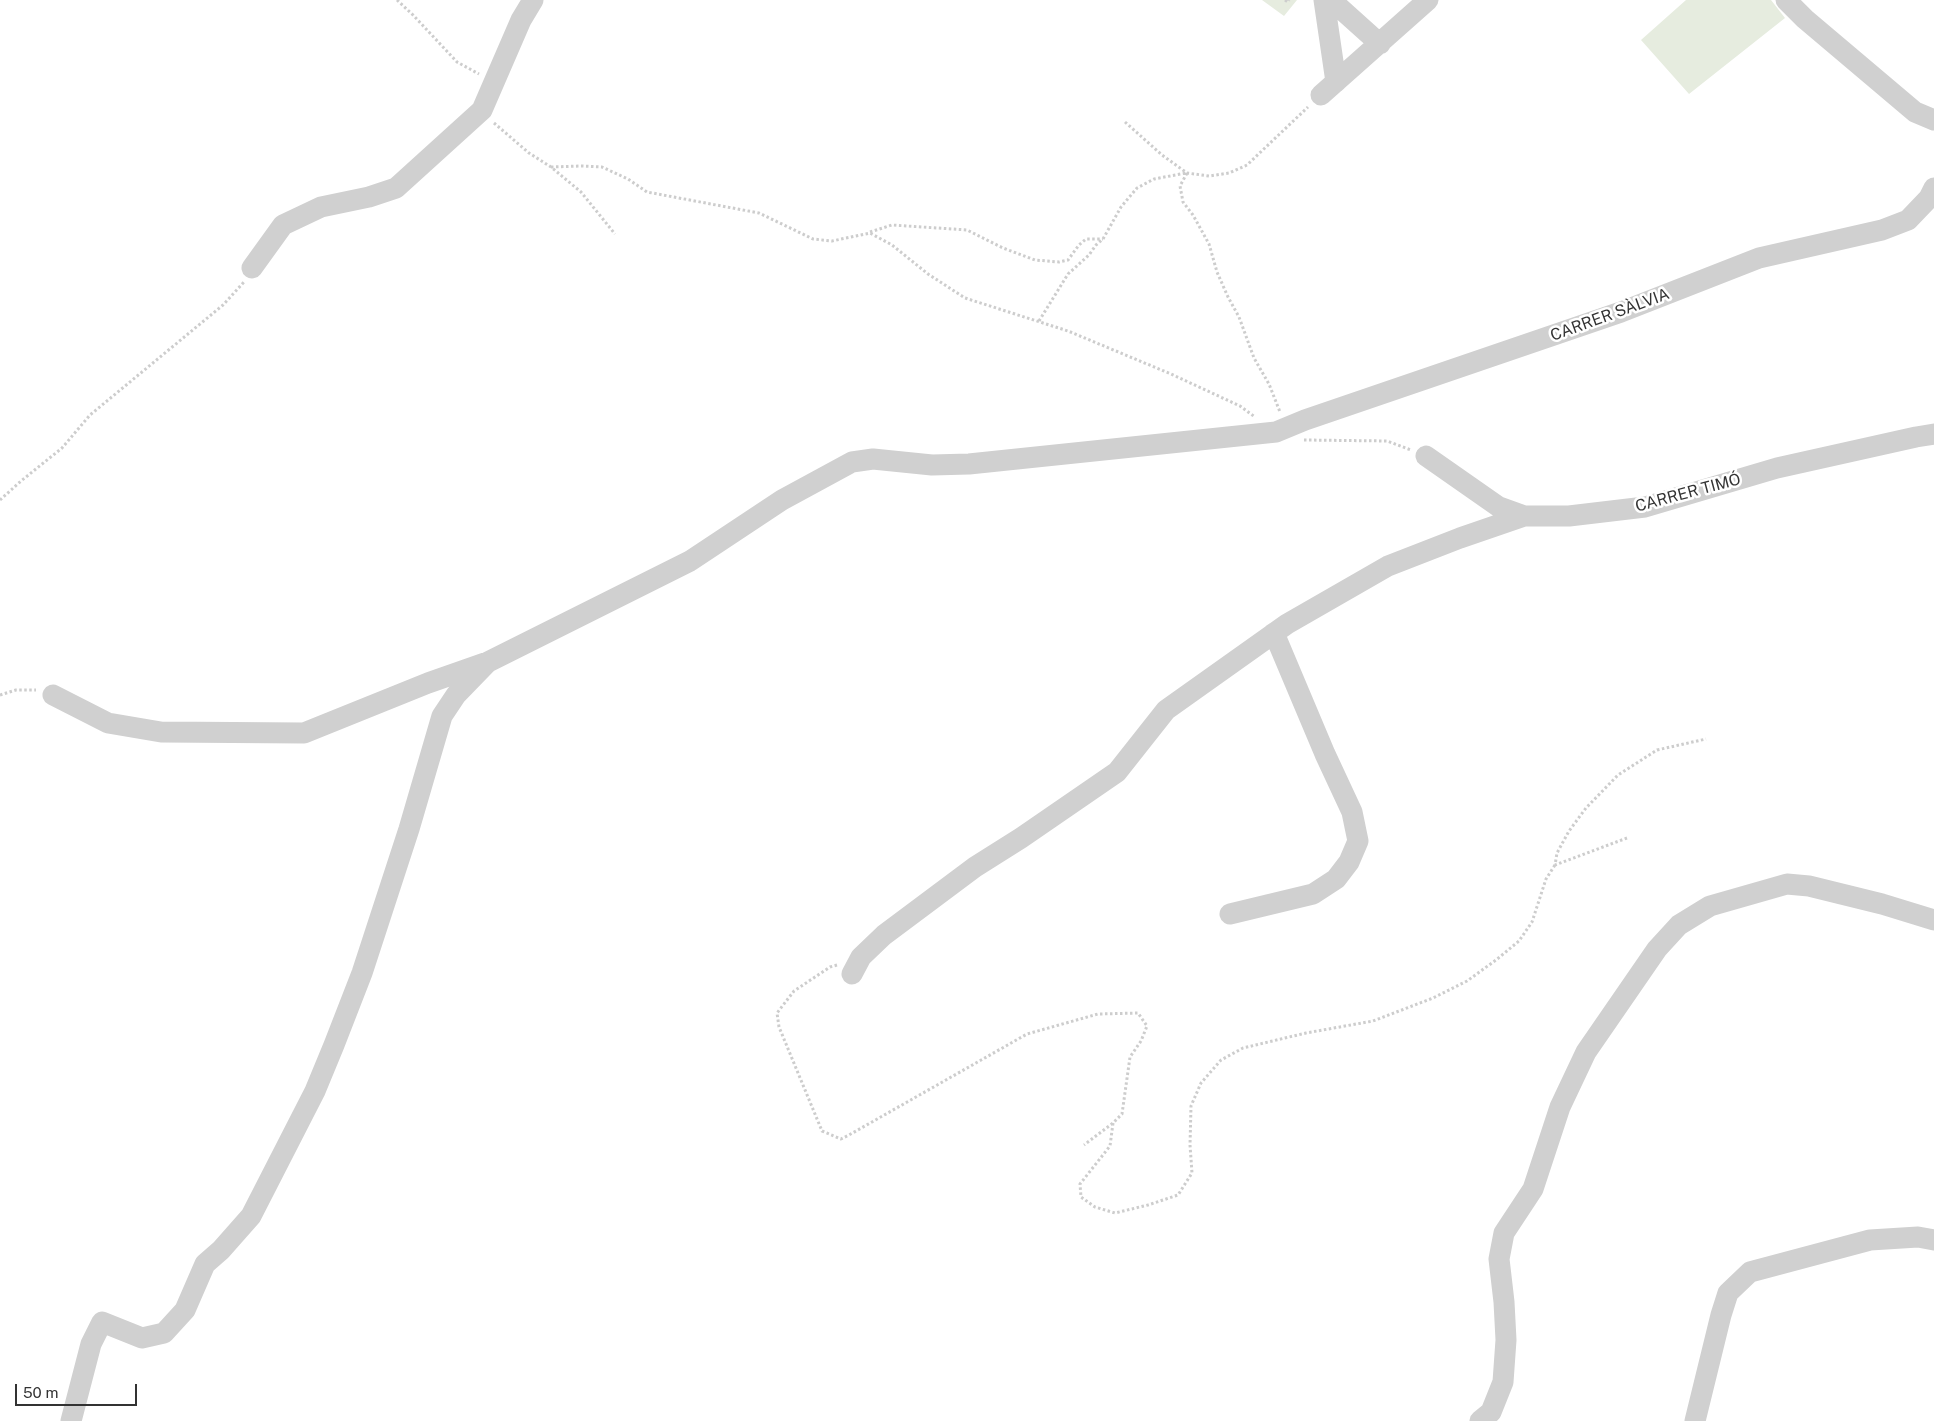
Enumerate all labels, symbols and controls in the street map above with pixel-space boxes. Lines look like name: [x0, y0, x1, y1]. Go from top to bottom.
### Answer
street label: CARRER SÀLVIA: [1548, 285, 1672, 345]
street label: CARRER TIMÓ: [1633, 470, 1743, 516]
scale bar: [18, 1374, 140, 1406]
text: 50 m: [23, 1384, 58, 1401]

